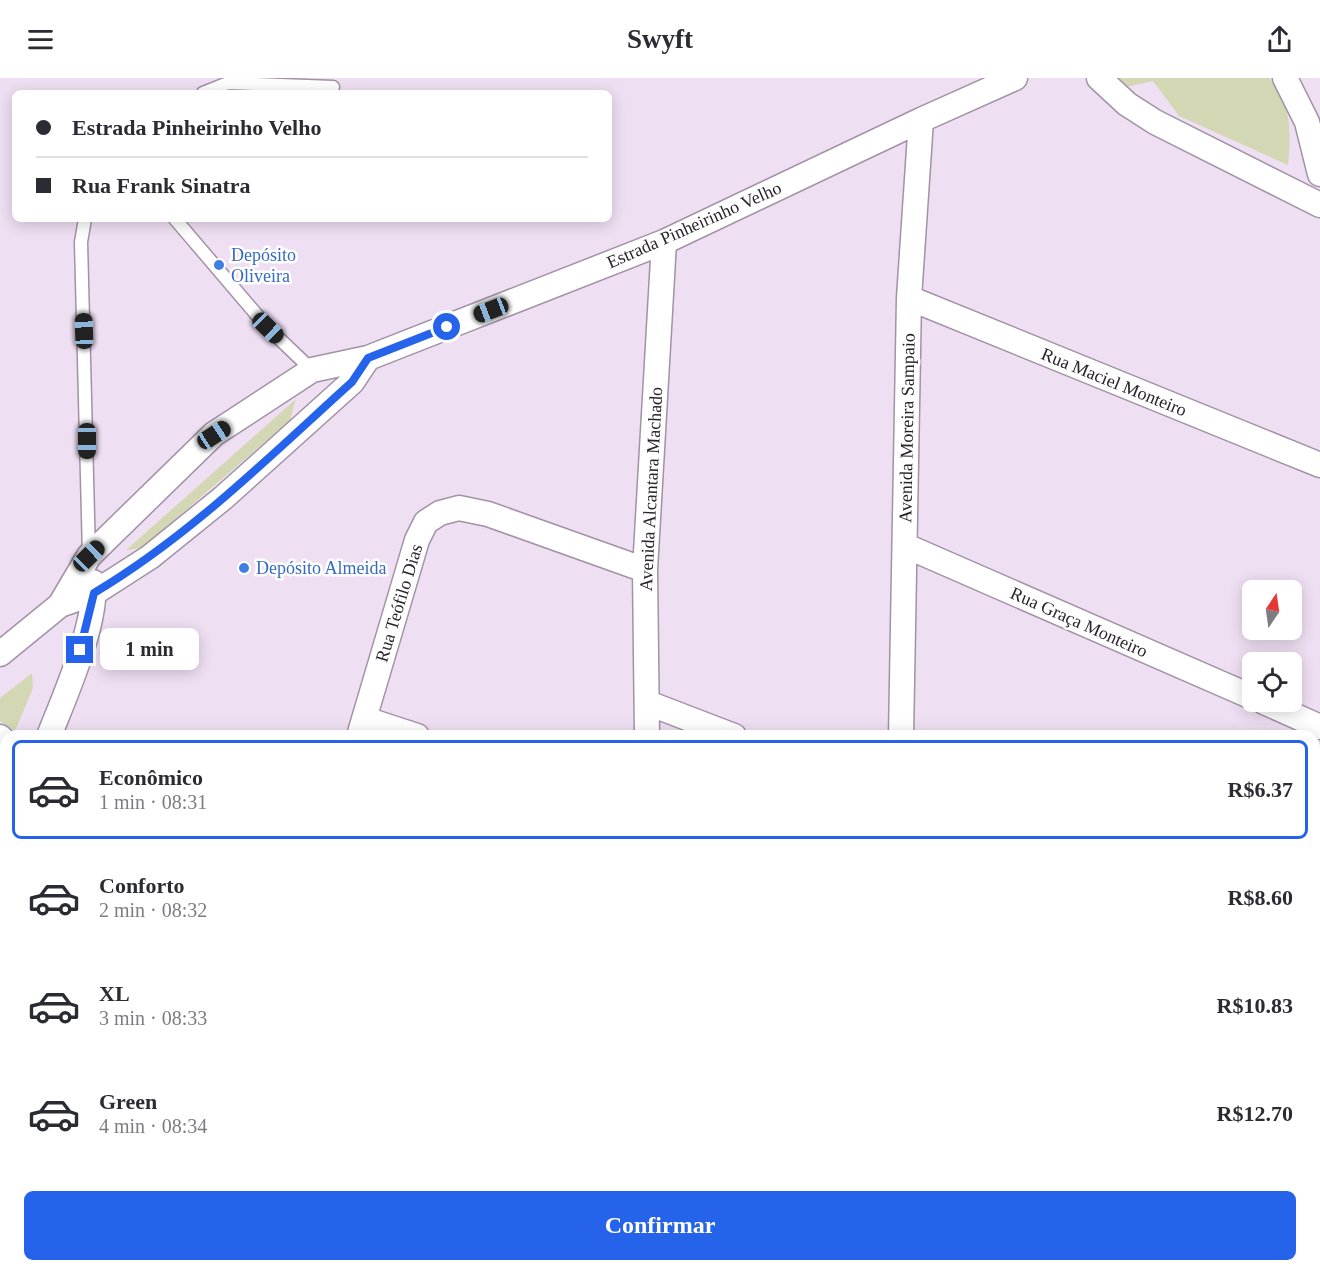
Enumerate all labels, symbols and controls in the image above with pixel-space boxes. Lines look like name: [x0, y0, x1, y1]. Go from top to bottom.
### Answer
icon: menu: [24, 23, 57, 56]
icon: share: [1263, 23, 1296, 56]
text: Swyft: [627, 24, 693, 54]
text: Estrada Pinheirinho Velho: [72, 115, 321, 140]
text: Rua Frank Sinatra: [72, 173, 250, 198]
street label: Estrada Pinheirinho Velho: [604, 178, 784, 272]
place label: Depósito Oliveira: [231, 245, 296, 286]
marker: Depósito Oliveira: [212, 258, 226, 272]
car: [471, 295, 511, 325]
car: [249, 309, 287, 347]
car: [74, 313, 94, 349]
route start: [433, 313, 460, 340]
street label: Avenida Moreira Sampaio: [895, 333, 919, 523]
street label: Rua Maciel Monteiro: [1038, 344, 1190, 420]
street label: Avenida Alcantara Machado: [636, 386, 666, 592]
car: [194, 418, 234, 452]
car: [78, 423, 96, 459]
car: [70, 537, 108, 575]
street label: Rua Teófilo Dias: [372, 542, 426, 664]
place label: Depósito Almeida: [256, 558, 386, 578]
marker: Depósito Almeida: [237, 561, 251, 575]
north arrow: [1242, 580, 1302, 640]
map controls: [1242, 580, 1302, 712]
street label: Rua Graça Monteiro: [1007, 583, 1151, 661]
callout: 1 min: [101, 629, 200, 671]
route end: [66, 636, 93, 663]
text: 1 min: [125, 638, 174, 660]
button: locate: [1242, 652, 1302, 712]
icon: car: [27, 763, 81, 817]
text: Econômico: [99, 765, 203, 790]
text: R$6.37: [1228, 777, 1293, 802]
text: 1 min · 08:31: [99, 791, 207, 813]
icon: car: [27, 871, 81, 925]
text: Conforto: [99, 873, 185, 898]
text: R$8.60: [1228, 885, 1293, 910]
text: 2 min · 08:32: [99, 899, 207, 921]
icon: car: [27, 979, 81, 1033]
text: XL: [99, 981, 130, 1006]
text: R$10.83: [1217, 993, 1293, 1018]
text: 3 min · 08:33: [99, 1007, 207, 1029]
icon: car: [27, 1087, 81, 1141]
text: Green: [99, 1089, 157, 1114]
text: R$12.70: [1217, 1101, 1293, 1126]
text: 4 min · 08:34: [99, 1115, 207, 1137]
button: Confirmar: [24, 1191, 1296, 1260]

